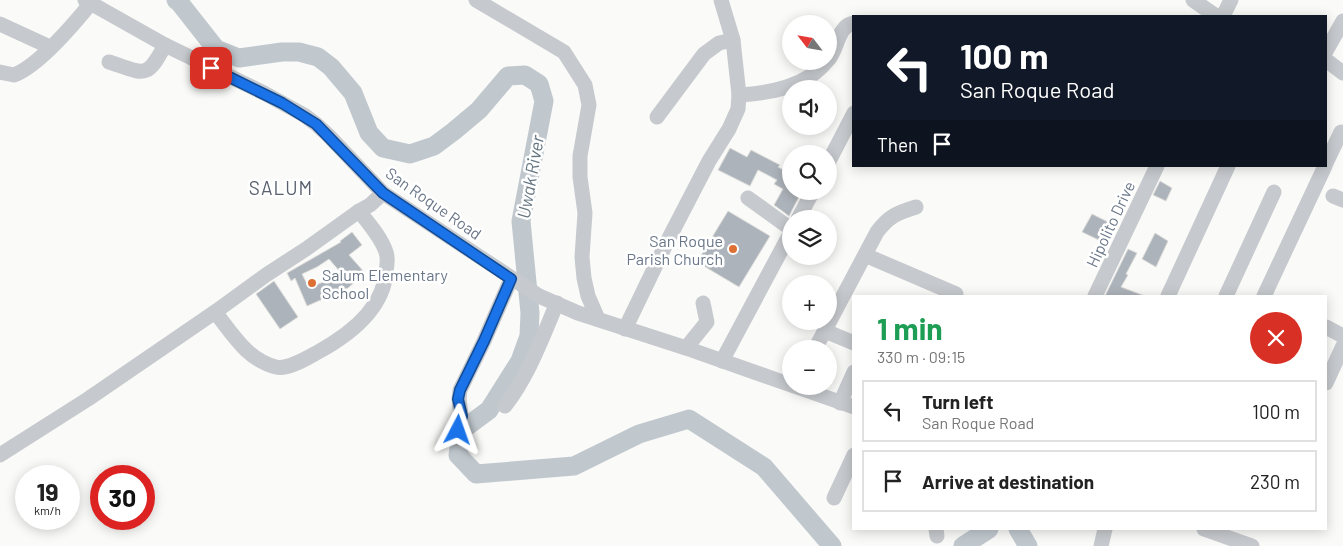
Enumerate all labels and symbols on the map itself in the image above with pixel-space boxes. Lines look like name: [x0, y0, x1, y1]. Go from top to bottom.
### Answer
north arrow: [782, 15, 838, 70]
pin: [190, 47, 232, 89]
water label: Uwak River: [512, 133, 548, 220]
street label: San Roque Road: [383, 163, 485, 243]
district label: SALUM: [249, 176, 313, 199]
street label: Hipolito Drive: [1082, 178, 1138, 270]
place label: San Roque Parish Church: [626, 231, 723, 268]
marker: San Roque Parish Church: [727, 243, 739, 255]
place label: Salum Elementary School: [322, 265, 449, 302]
marker: Salum Elementary School: [306, 277, 318, 289]
position arrow: [431, 403, 483, 455]
speed limit sign: 30: [90, 465, 155, 530]

